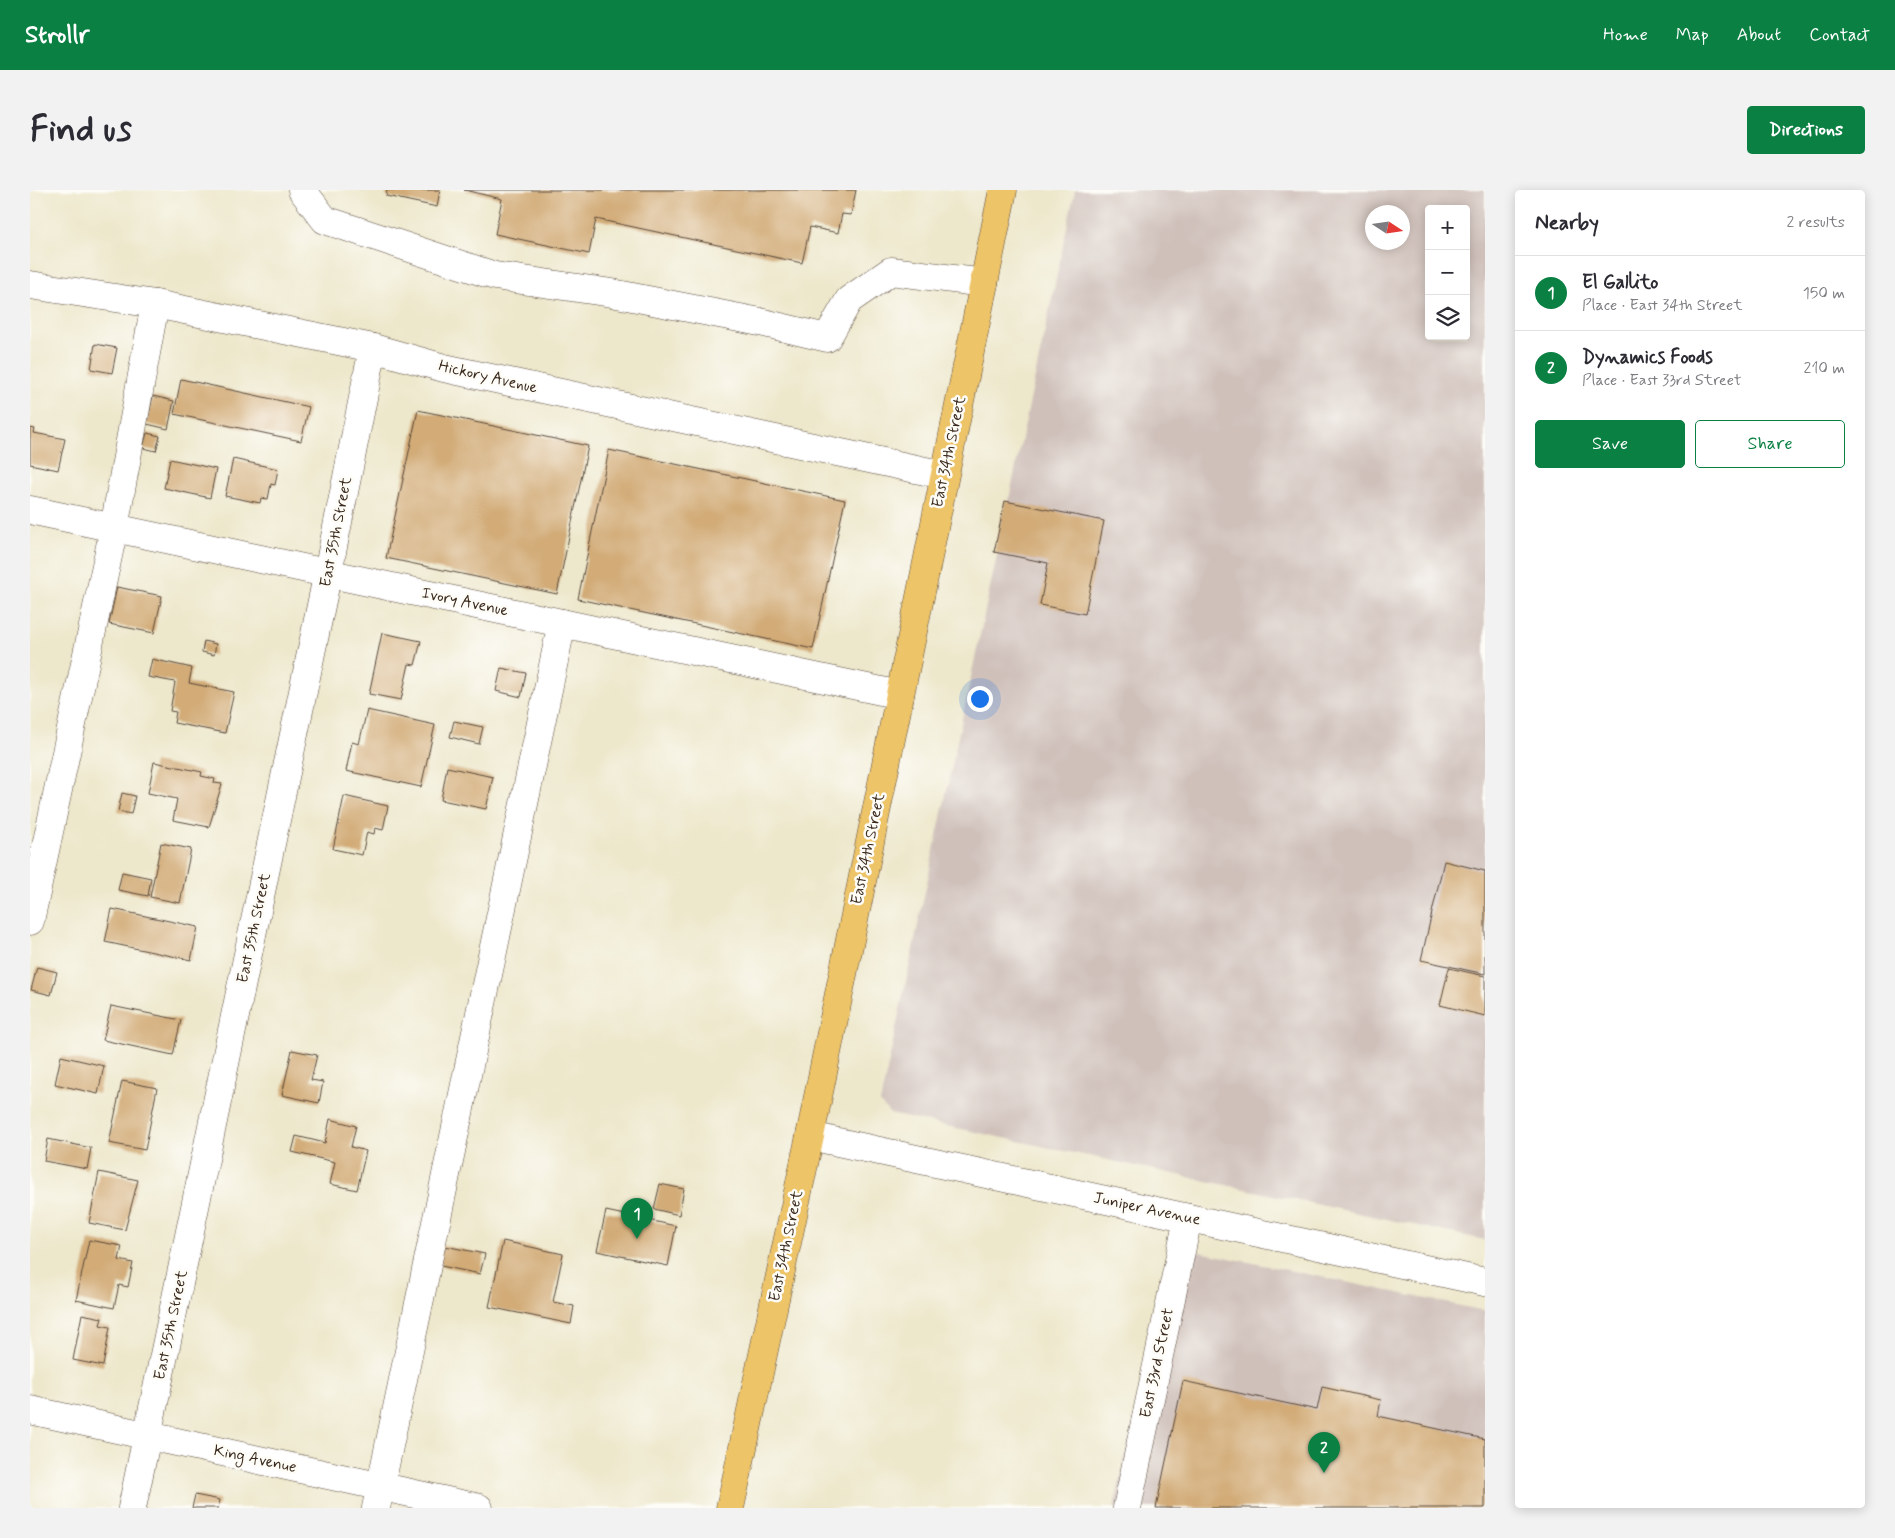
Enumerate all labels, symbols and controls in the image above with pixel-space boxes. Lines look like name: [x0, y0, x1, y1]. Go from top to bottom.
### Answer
text: Strollr: [25, 20, 89, 51]
text: Home: [1603, 23, 1648, 47]
text: Map: [1676, 23, 1709, 47]
text: About: [1737, 23, 1781, 47]
text: Contact: [1809, 23, 1870, 47]
button: Directions: [1747, 106, 1865, 154]
text: Find us: [30, 107, 132, 153]
north arrow: [1365, 205, 1410, 250]
map controls: [1425, 205, 1470, 340]
button: +: [1425, 205, 1470, 250]
text: Nearby: [1535, 209, 1599, 237]
text: 2 results: [1787, 212, 1845, 233]
button: −: [1425, 250, 1470, 295]
text: El Gallito: [1582, 270, 1658, 295]
text: 1: [1547, 283, 1555, 304]
text: 150 m: [1803, 283, 1845, 304]
button: layers: [1425, 295, 1470, 340]
text: Place · East 34th Street: [1582, 295, 1743, 316]
text: Dynamics Foods: [1582, 345, 1713, 370]
street label: Hickory Avenue: [437, 355, 540, 399]
text: 2: [1547, 358, 1555, 379]
text: 210 m: [1804, 358, 1845, 379]
text: Place · East 33rd Street: [1582, 370, 1742, 391]
street label: East 34th Street: [927, 394, 971, 510]
button: Save: [1535, 420, 1685, 468]
button: Share: [1695, 420, 1845, 468]
street label: East 35th Street: [315, 474, 357, 589]
street label: Ivory Avenue: [420, 583, 511, 622]
your location: [967, 686, 993, 712]
street label: East 34th Street: [846, 791, 890, 907]
street label: East 35th Street: [232, 871, 276, 985]
street label: Juniper Avenue: [1091, 1187, 1203, 1231]
street label: East 34th Street: [764, 1188, 808, 1304]
pin: 1: [621, 1198, 653, 1239]
street label: East 35th Street: [149, 1268, 193, 1382]
street label: East 33rd Street: [1135, 1306, 1179, 1420]
pin: 2: [1308, 1432, 1340, 1473]
street label: King Avenue: [211, 1440, 298, 1479]

